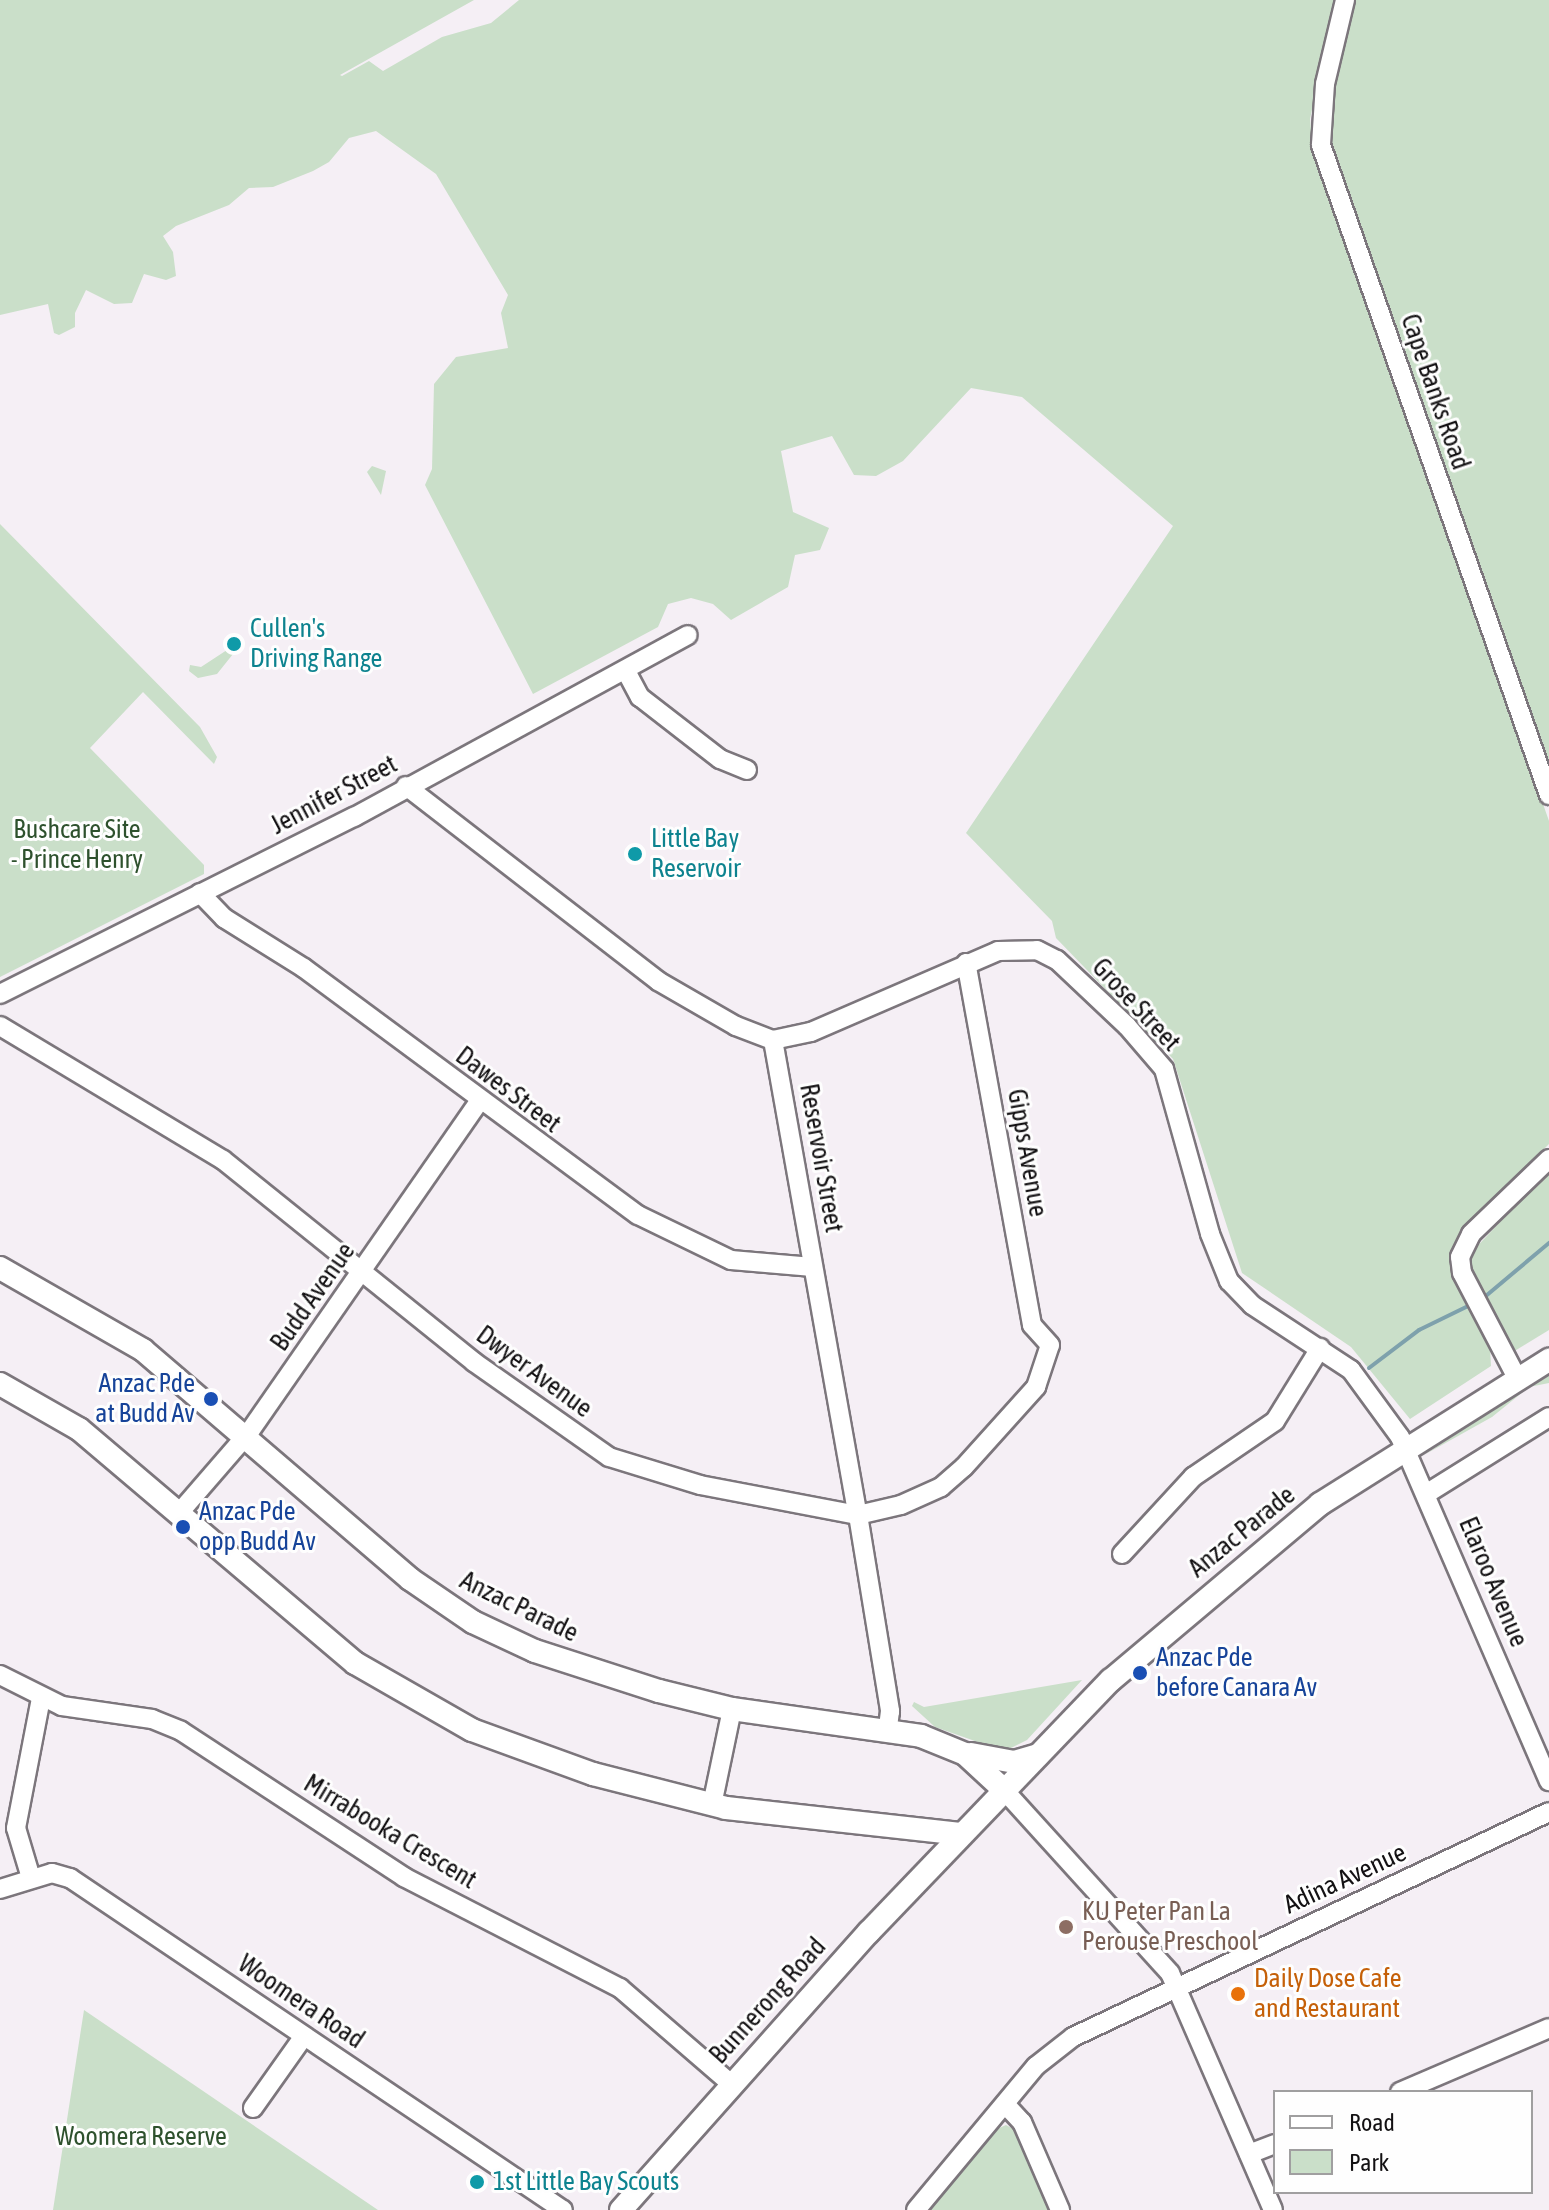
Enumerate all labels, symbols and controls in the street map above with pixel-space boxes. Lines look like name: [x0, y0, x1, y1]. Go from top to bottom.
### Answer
street label: Cape Banks Road: [1394, 310, 1476, 474]
place label: Cullen's Driving Range: [250, 613, 382, 674]
marker: Cullen's Driving Range: [225, 635, 243, 653]
street label: Jennifer Street: [265, 749, 403, 841]
park label: Bushcare Site - Prince Henry: [11, 814, 143, 876]
place label: Little Bay Reservoir: [651, 823, 741, 884]
marker: Little Bay Reservoir: [626, 845, 644, 863]
street label: Grose Street: [1085, 952, 1187, 1058]
street label: Dawes Street: [449, 1040, 567, 1140]
street label: Reservoir Street: [793, 1081, 849, 1235]
street label: Gipps Avenue: [1000, 1087, 1054, 1219]
street label: Budd Avenue: [264, 1237, 362, 1357]
street label: Dwyer Avenue: [470, 1320, 598, 1424]
place label: Anzac Pde at Budd Av: [95, 1368, 195, 1430]
marker: Anzac Pde at Budd Av: [202, 1390, 220, 1408]
street label: Anzac Parade: [1183, 1480, 1301, 1584]
place label: Anzac Pde opp Budd Av: [199, 1496, 316, 1558]
street label: Elaroo Avenue: [1452, 1513, 1534, 1651]
marker: Anzac Pde opp Budd Av: [174, 1518, 192, 1536]
street label: Anzac Parade: [455, 1565, 583, 1649]
place label: Anzac Pde before Canara Av: [1156, 1642, 1317, 1704]
marker: Anzac Pde before Canara Av: [1131, 1664, 1149, 1682]
street label: Mirrabooka Crescent: [298, 1768, 482, 1896]
street label: Adina Avenue: [1279, 1837, 1411, 1921]
place label: KU Peter Pan La Perouse Preschool: [1082, 1896, 1258, 1958]
marker: KU Peter Pan La Perouse Preschool: [1057, 1918, 1075, 1936]
street label: Bunnerong Road: [703, 1932, 833, 2070]
street label: Woomera Road: [232, 1948, 370, 2056]
place label: Daily Dose Cafe and Restaurant: [1254, 1963, 1402, 2024]
marker: Daily Dose Cafe and Restaurant: [1229, 1985, 1247, 2003]
legend: [1273, 2090, 1533, 2194]
text: Road: [1349, 2109, 1395, 2136]
park label: Woomera Reserve: [55, 2121, 227, 2153]
text: Park: [1349, 2149, 1389, 2176]
place label: 1st Little Bay Scouts: [493, 2166, 679, 2198]
marker: 1st Little Bay Scouts: [468, 2173, 486, 2191]

